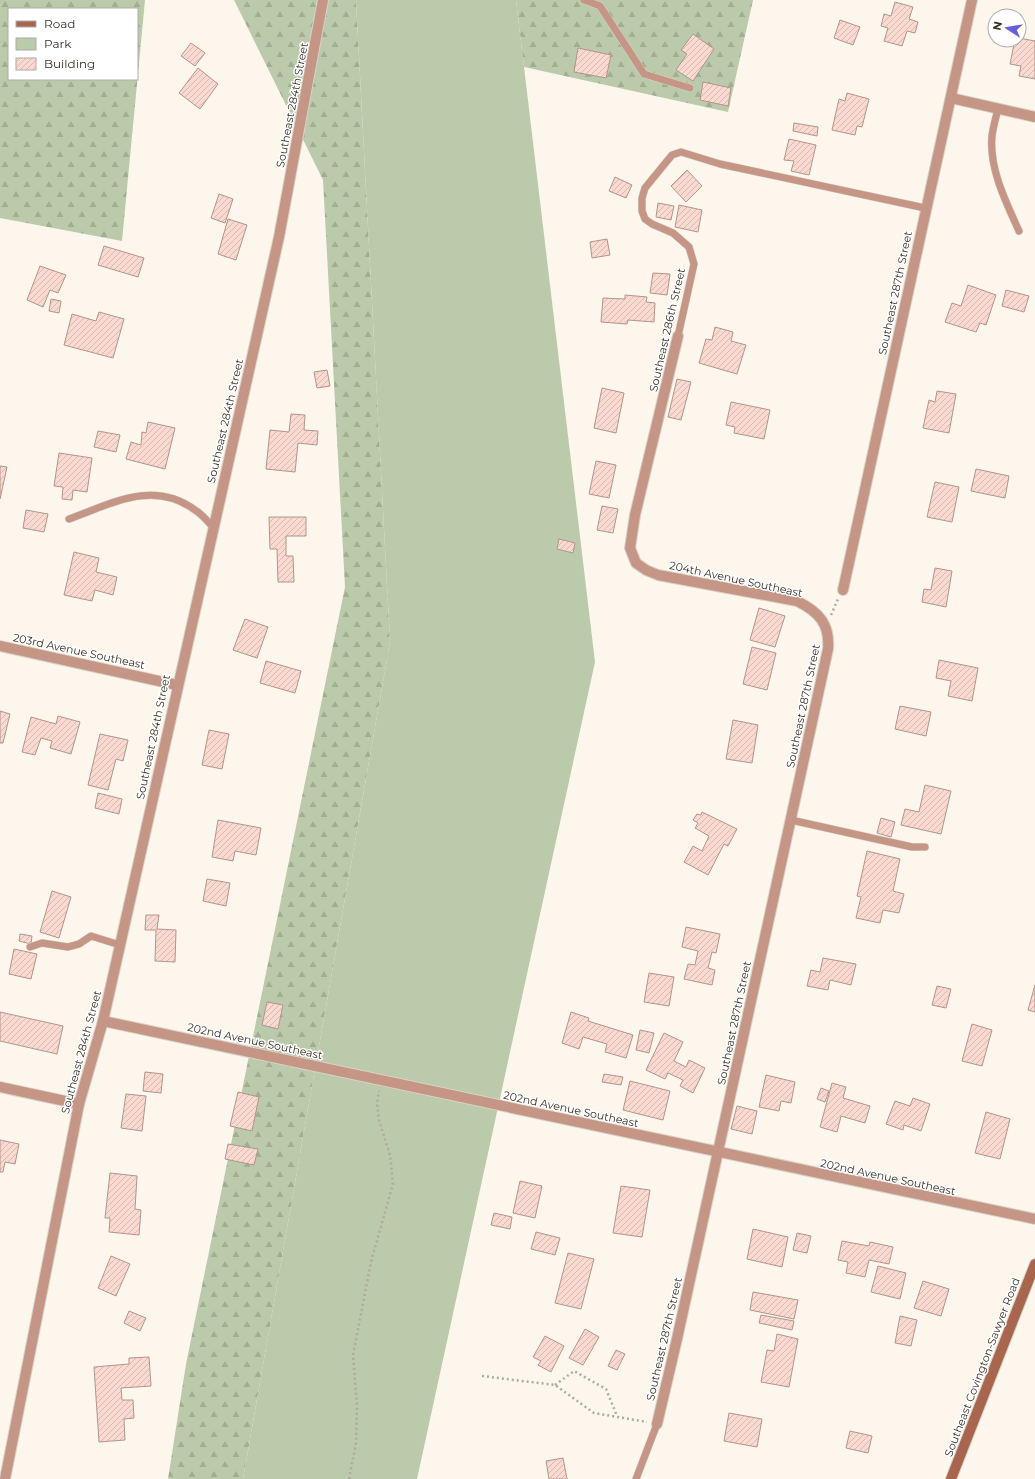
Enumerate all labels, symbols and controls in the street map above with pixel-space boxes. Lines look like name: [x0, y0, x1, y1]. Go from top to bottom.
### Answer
legend: [8, 8, 138, 80]
north arrow: [987, 8, 1027, 48]
text: Road: [44, 16, 75, 31]
text: N: [989, 20, 1005, 32]
text: Park: [44, 36, 72, 51]
street label: Southeast 284th Street: [273, 41, 311, 169]
text: Building: [44, 56, 95, 71]
street label: Southeast 287th Street: [875, 229, 915, 356]
street label: Southeast 286th Street: [646, 266, 688, 393]
street label: Southeast 284th Street: [204, 357, 246, 485]
street label: 204th Avenue Southeast: [668, 558, 804, 600]
street label: 203rd Avenue Southeast: [12, 630, 147, 672]
street label: Southeast 287th Street: [783, 642, 823, 769]
street label: Southeast 284th Street: [133, 673, 173, 801]
street label: Southeast 287th Street: [714, 959, 754, 1086]
street label: Southeast 284th Street: [58, 988, 104, 1115]
street label: 202nd Avenue Southeast: [186, 1020, 324, 1062]
street label: 202nd Avenue Southeast: [502, 1088, 640, 1130]
street label: 202nd Avenue Southeast: [819, 1156, 957, 1198]
street label: Southeast 287th Street: [643, 1275, 685, 1402]
street label: Southeast Covington-Sawyer Road: [941, 1275, 1023, 1459]

